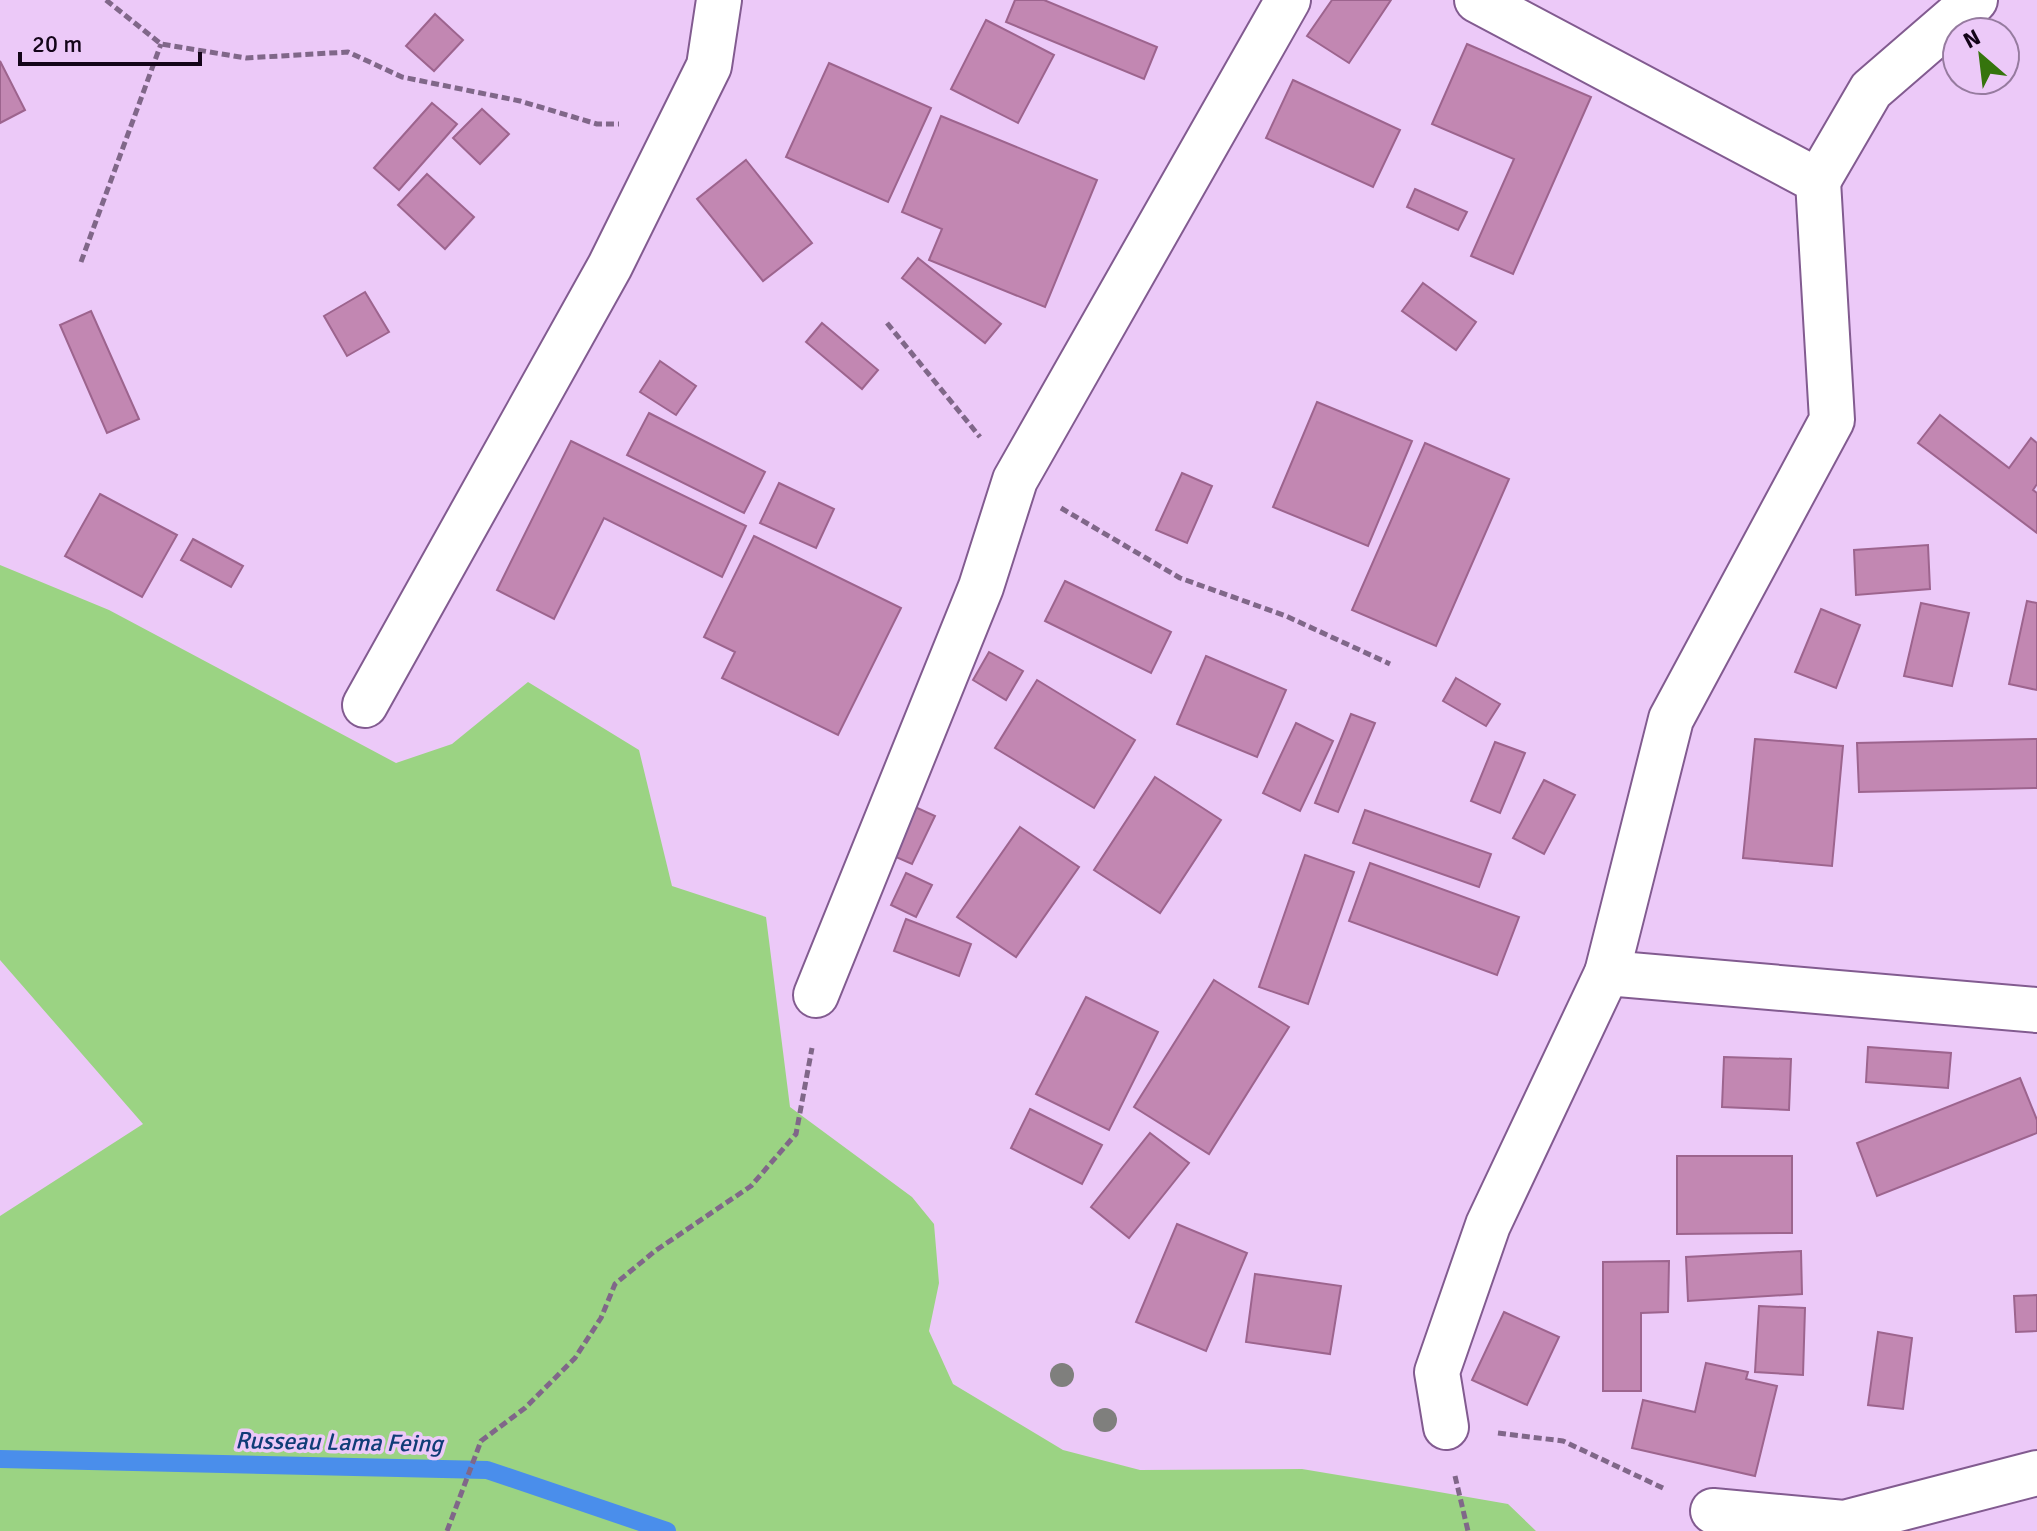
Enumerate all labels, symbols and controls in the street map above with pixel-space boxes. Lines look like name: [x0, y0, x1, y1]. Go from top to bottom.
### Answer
scale bar: [20, 16, 200, 66]
north arrow: [1941, 16, 2021, 96]
text: N: [1959, 23, 1985, 54]
text: 20 m: [32, 29, 82, 59]
water label: Russeau Lama Feing: [235, 1425, 445, 1459]

